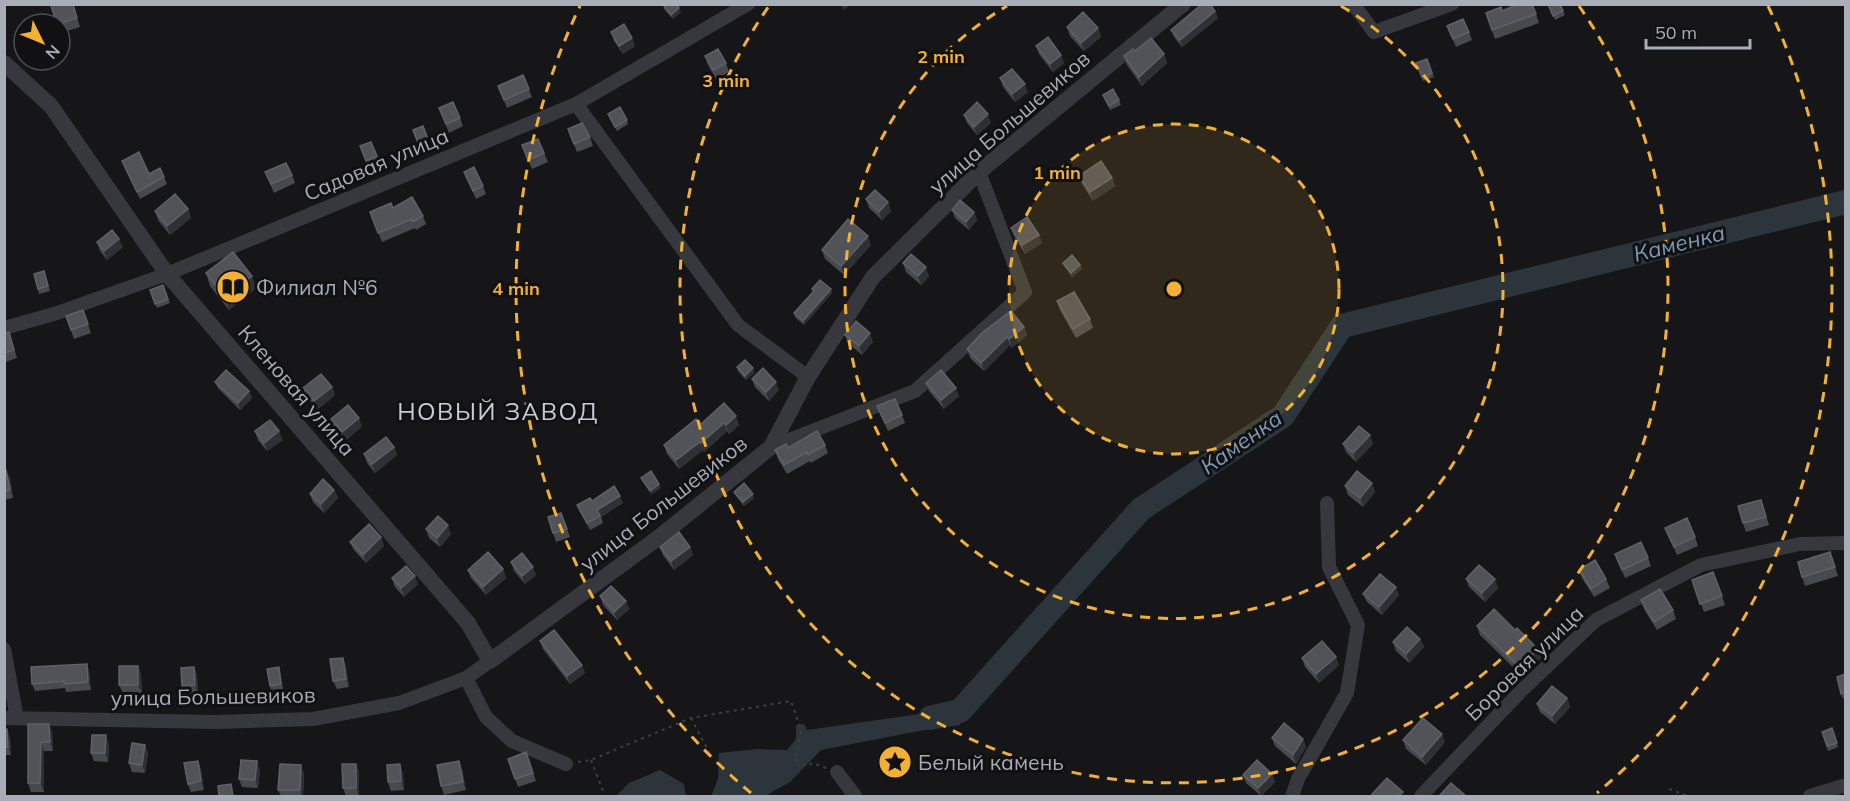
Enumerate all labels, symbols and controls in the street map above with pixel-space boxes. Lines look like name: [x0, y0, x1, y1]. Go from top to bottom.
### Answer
north arrow: [12, 12, 72, 72]
scale bar: [1646, 12, 1750, 50]
text: 50 m: [1655, 21, 1697, 44]
text: N: [42, 41, 64, 63]
text: 2 min: [917, 45, 965, 68]
street label: улица Большевиков: [923, 45, 1095, 199]
text: 3 min: [702, 69, 750, 92]
street label: Садовая улица: [300, 122, 452, 206]
text: 1 min: [1033, 161, 1081, 184]
water label: Каменка: [1630, 218, 1728, 268]
library icon: Филиал №6: [215, 269, 251, 305]
place label: Филиал №6: [256, 274, 378, 300]
text: 4 min: [492, 277, 540, 300]
centre of rings: [1164, 279, 1184, 299]
street label: Кленовая улица: [233, 319, 361, 461]
district label: НОВЫЙ ЗАВОД: [397, 396, 599, 426]
water label: Каменка: [1195, 404, 1287, 480]
street label: улица Большевиков: [574, 430, 752, 576]
street label: Боровая улица: [1460, 600, 1588, 726]
street label: улица Большевиков: [110, 681, 316, 711]
place icon: Белый камень: [877, 744, 913, 780]
place label: Белый камень: [918, 749, 1064, 775]

